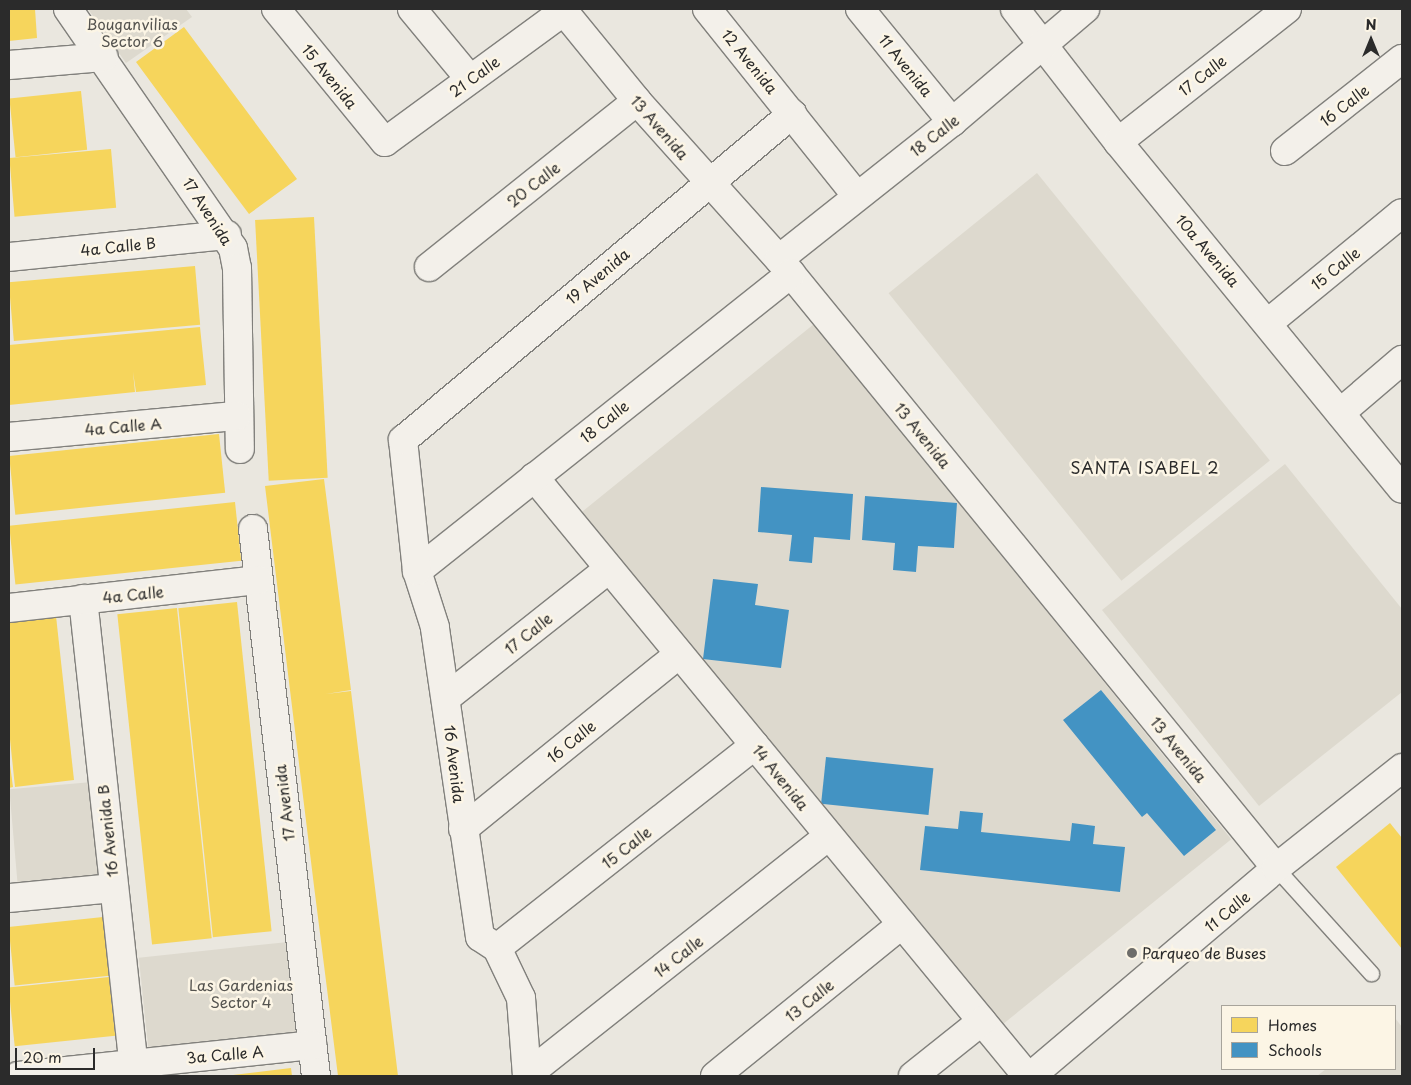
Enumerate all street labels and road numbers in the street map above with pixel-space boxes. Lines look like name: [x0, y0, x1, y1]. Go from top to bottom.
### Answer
street label: 12 Avenida: [718, 24, 782, 98]
street label: 11 Avenida: [875, 30, 937, 100]
street label: 15 Avenida: [298, 40, 362, 112]
street label: 21 Calle: [445, 51, 503, 101]
street label: 17 Calle: [1174, 51, 1230, 99]
street label: 16 Calle: [1315, 80, 1373, 130]
street label: 13 Avenida: [627, 91, 693, 163]
street label: 18 Calle: [906, 110, 962, 160]
street label: 20 Calle: [503, 158, 563, 210]
street label: 17 Avenida: [179, 174, 237, 248]
street label: 10a Avenida: [1172, 210, 1244, 290]
street label: 4a Calle B: [80, 233, 156, 259]
street label: 15 Calle: [1307, 243, 1363, 293]
street label: 19 Avenida: [561, 244, 633, 308]
street label: 18 Calle: [576, 396, 632, 446]
street label: 13 Avenida: [891, 399, 955, 471]
street label: 4a Calle A: [84, 414, 162, 438]
street label: 4a Calle: [102, 582, 164, 606]
street label: 17 Calle: [501, 608, 555, 658]
street label: 13 Avenida: [1147, 713, 1211, 785]
street label: 16 Calle: [543, 716, 599, 766]
street label: 16 Avenida: [441, 723, 469, 805]
street label: 14 Avenida: [749, 741, 813, 813]
street label: 17 Avenida: [270, 764, 298, 842]
street label: 16 Avenida B: [93, 783, 121, 879]
street label: 15 Calle: [598, 822, 654, 872]
street label: 11 Calle: [1201, 887, 1253, 935]
street label: 14 Calle: [650, 931, 706, 981]
street label: 13 Calle: [781, 975, 837, 1025]
street label: 3a Calle A: [186, 1042, 264, 1066]

